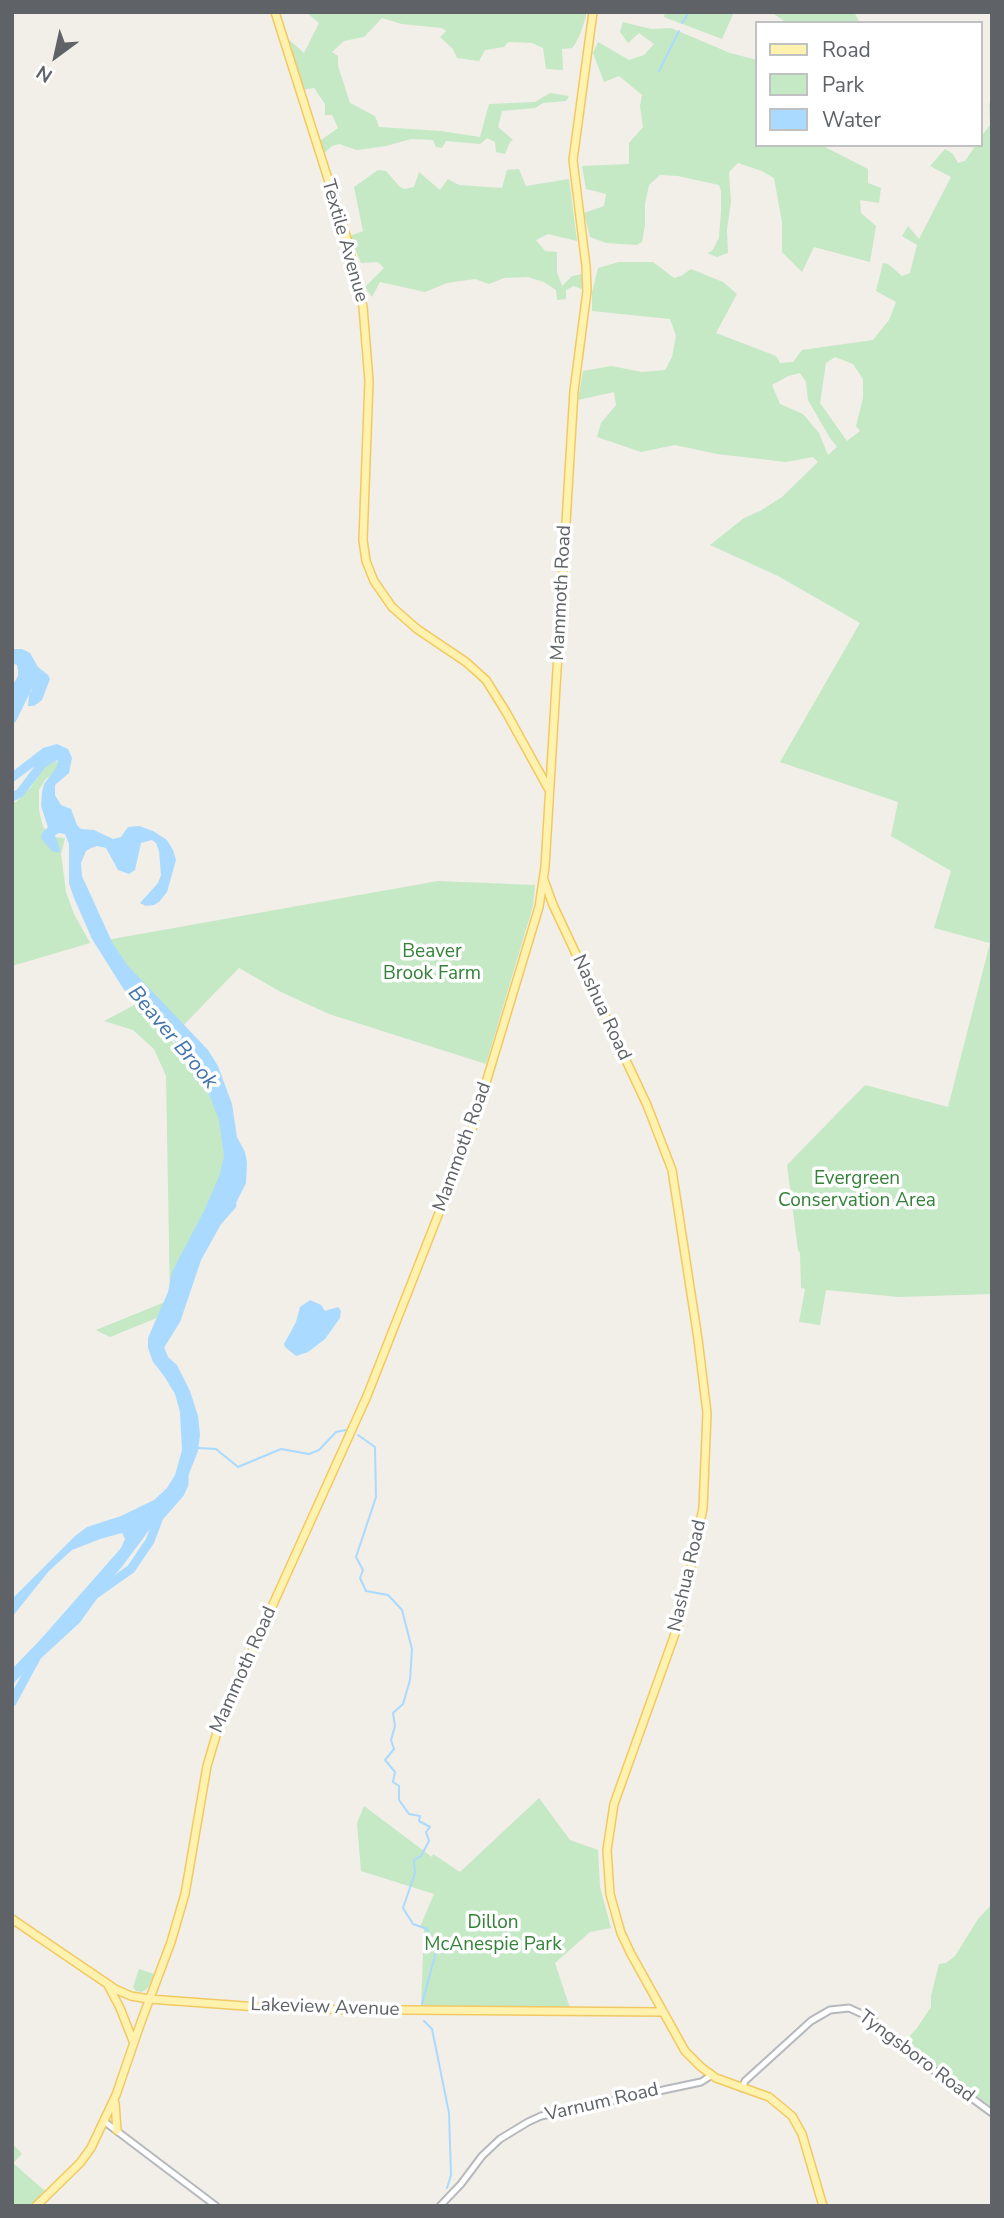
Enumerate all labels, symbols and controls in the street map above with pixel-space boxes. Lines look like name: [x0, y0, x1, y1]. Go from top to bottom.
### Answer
north arrow: [21, 21, 91, 91]
legend: [755, 21, 983, 147]
text: Road: [822, 36, 871, 64]
text: N: [32, 59, 58, 88]
text: Park: [822, 71, 864, 99]
text: Water: [822, 106, 881, 134]
street label: Textile Avenue: [316, 177, 372, 305]
street label: Mammoth Road: [547, 525, 577, 661]
park label: Beaver Brook Farm: [383, 941, 481, 985]
street label: Nashua Road: [567, 952, 635, 1064]
water label: Beaver Brook: [122, 981, 222, 1095]
street label: Mammoth Road: [429, 1079, 497, 1215]
park label: Evergreen Conservation Area: [778, 1168, 936, 1212]
street label: Nashua Road: [664, 1518, 712, 1634]
street label: Mammoth Road: [206, 1603, 282, 1737]
park label: Dillon McAnespie Park: [424, 1912, 562, 1956]
street label: Lakeview Avenue: [250, 1994, 400, 2022]
street label: Tyngsboro Road: [854, 2006, 978, 2108]
street label: Varnum Road: [543, 2079, 661, 2127]

